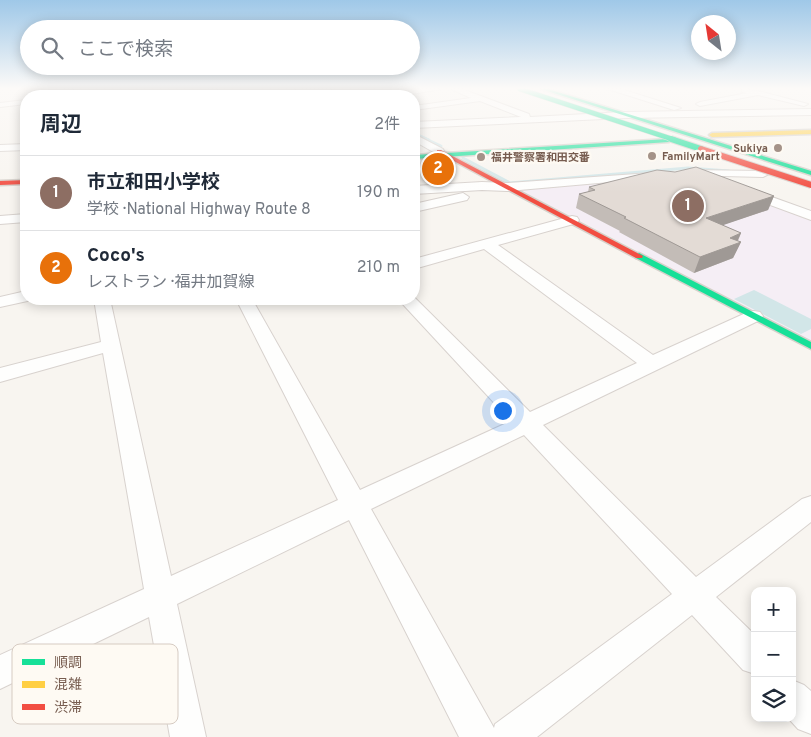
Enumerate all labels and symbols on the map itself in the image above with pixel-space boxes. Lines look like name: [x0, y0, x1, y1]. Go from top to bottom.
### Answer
north arrow: [691, 15, 736, 60]
place label: Sukiya: [733, 142, 768, 156]
marker: Sukiya: [772, 142, 784, 154]
pin: 2: [422, 150, 454, 188]
marker: FamilyMart: [646, 150, 658, 162]
place label: FamilyMart: [662, 150, 720, 164]
marker: 福井警察署和田交番: [475, 151, 487, 163]
place label: 福井警察署和田交番: [491, 151, 590, 165]
pin: 1: [672, 187, 704, 225]
your location: [490, 398, 516, 424]
legend: [12, 644, 178, 724]
text: 順調: [54, 655, 82, 672]
text: 混雑: [54, 676, 82, 694]
text: 渋滞: [54, 700, 82, 717]

